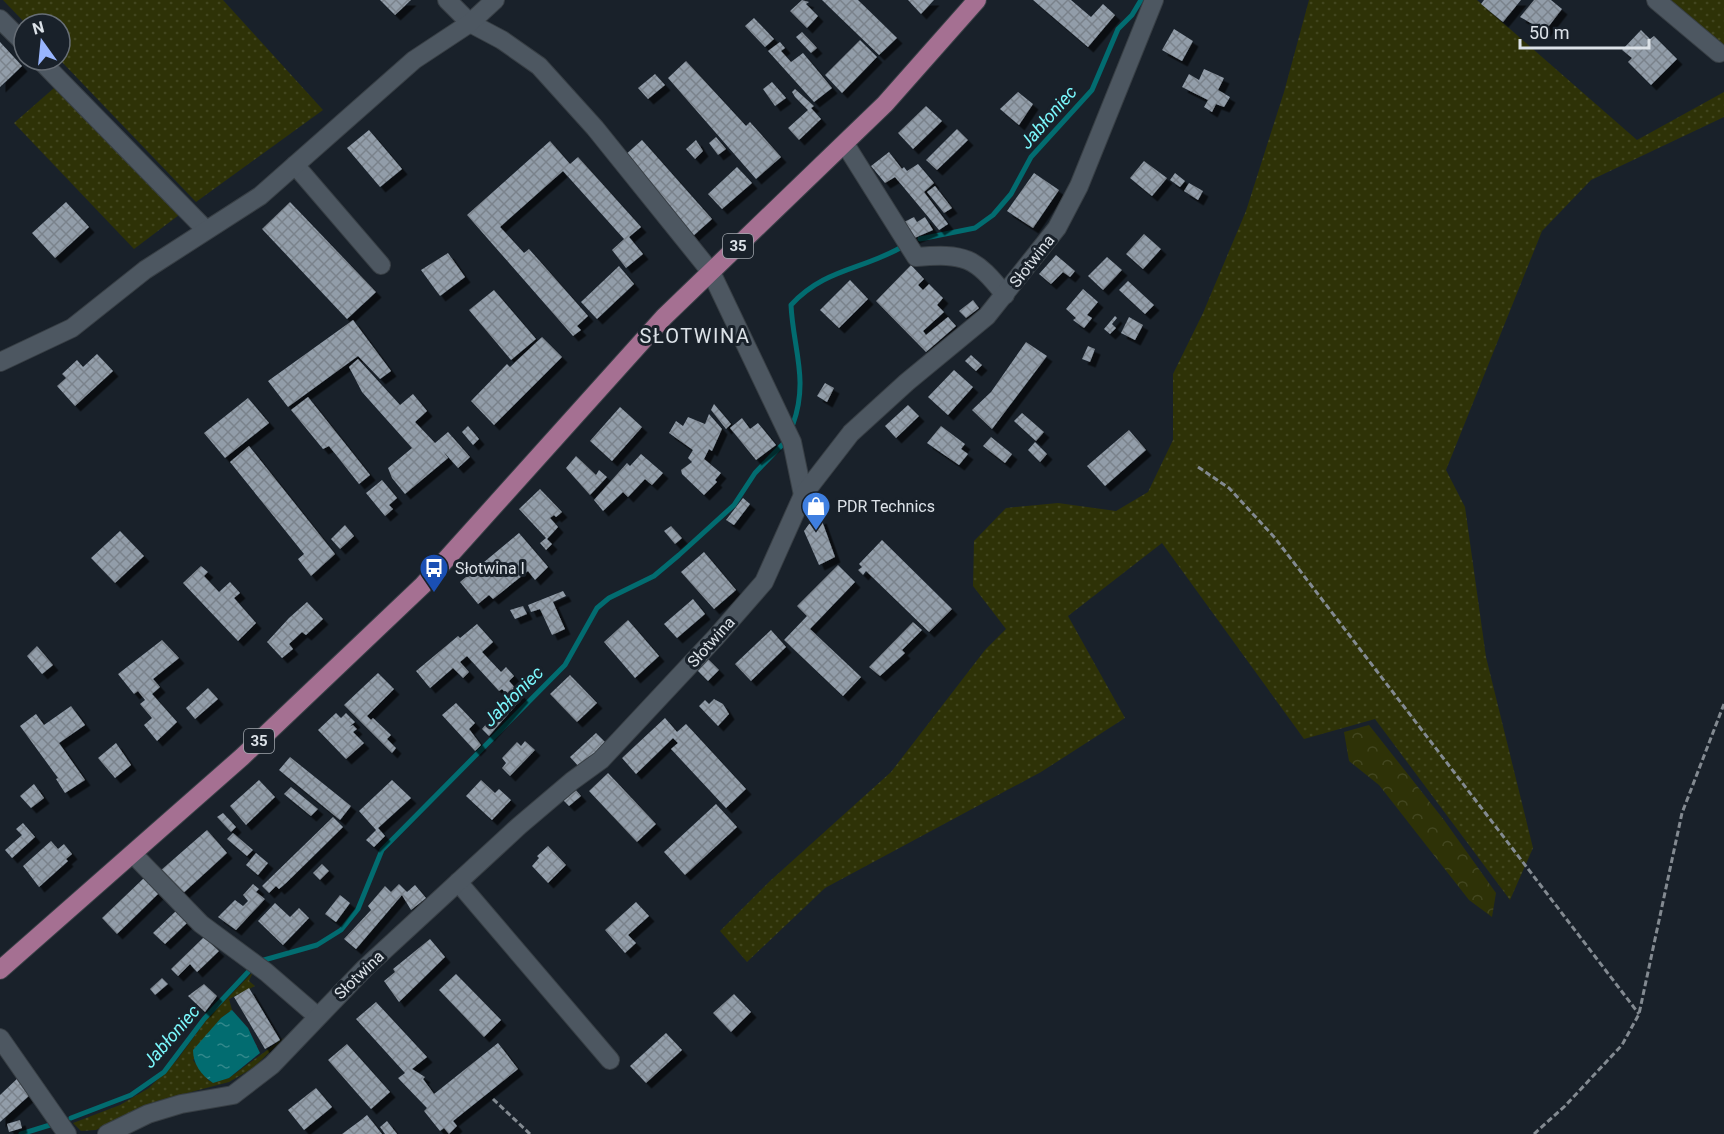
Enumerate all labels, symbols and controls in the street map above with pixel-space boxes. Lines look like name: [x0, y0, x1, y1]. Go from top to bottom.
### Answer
north arrow: [12, 12, 72, 72]
scale bar: [1520, 12, 1649, 50]
text: N: [30, 17, 46, 39]
text: 50 m: [1529, 22, 1569, 43]
water label: Jabłoniec: [1015, 81, 1081, 153]
street label: Słotwina: [1006, 231, 1058, 291]
road number: 35: [723, 234, 753, 258]
district label: SŁOTWINA: [640, 324, 750, 348]
shop icon: PDR Technics: [800, 490, 832, 532]
place label: PDR Technics: [837, 497, 935, 516]
bus stop icon: Słotwina I: [418, 552, 450, 594]
place label: Słotwina I: [455, 559, 525, 578]
street label: Słotwina: [683, 613, 739, 671]
water label: Jabłoniec: [479, 662, 547, 730]
road number: 35: [244, 729, 274, 753]
street label: Słotwina: [330, 947, 388, 1003]
water label: Jabłoniec: [138, 1000, 204, 1072]

